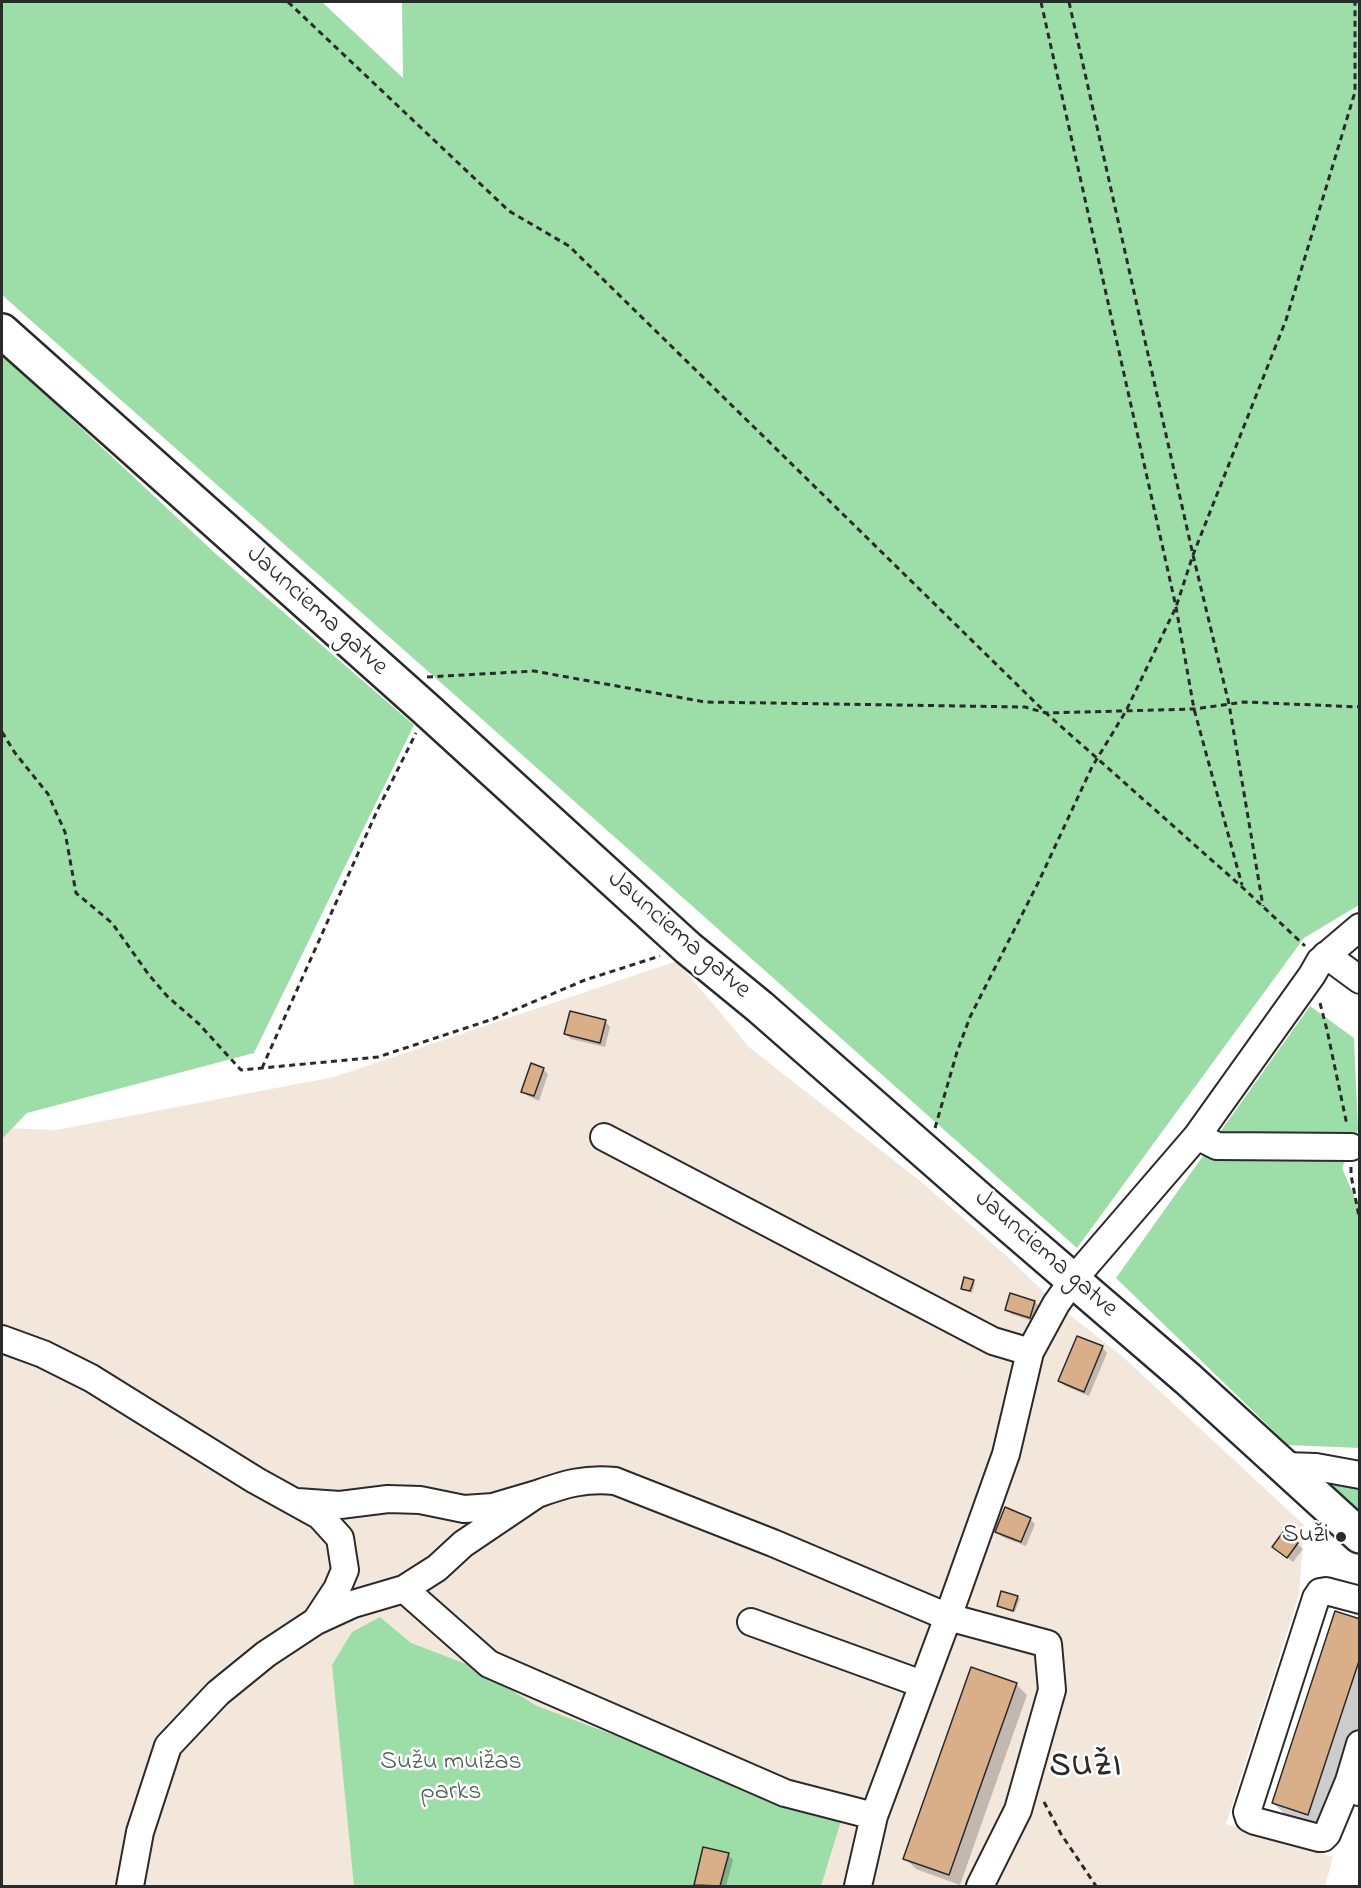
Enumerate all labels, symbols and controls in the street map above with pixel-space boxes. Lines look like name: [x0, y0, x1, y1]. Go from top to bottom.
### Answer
street label: Jaunciema gatve: [239, 540, 393, 684]
street label: Jaunciema gatve: [600, 865, 756, 1007]
street label: Jaunciema gatve: [967, 1184, 1123, 1326]
place label: Suži: [1282, 1521, 1329, 1553]
marker: Suži: [1334, 1530, 1348, 1544]
park label: Sužu muižas parks: [380, 1748, 522, 1810]
district label: SUŽI: [1050, 1750, 1122, 1788]

